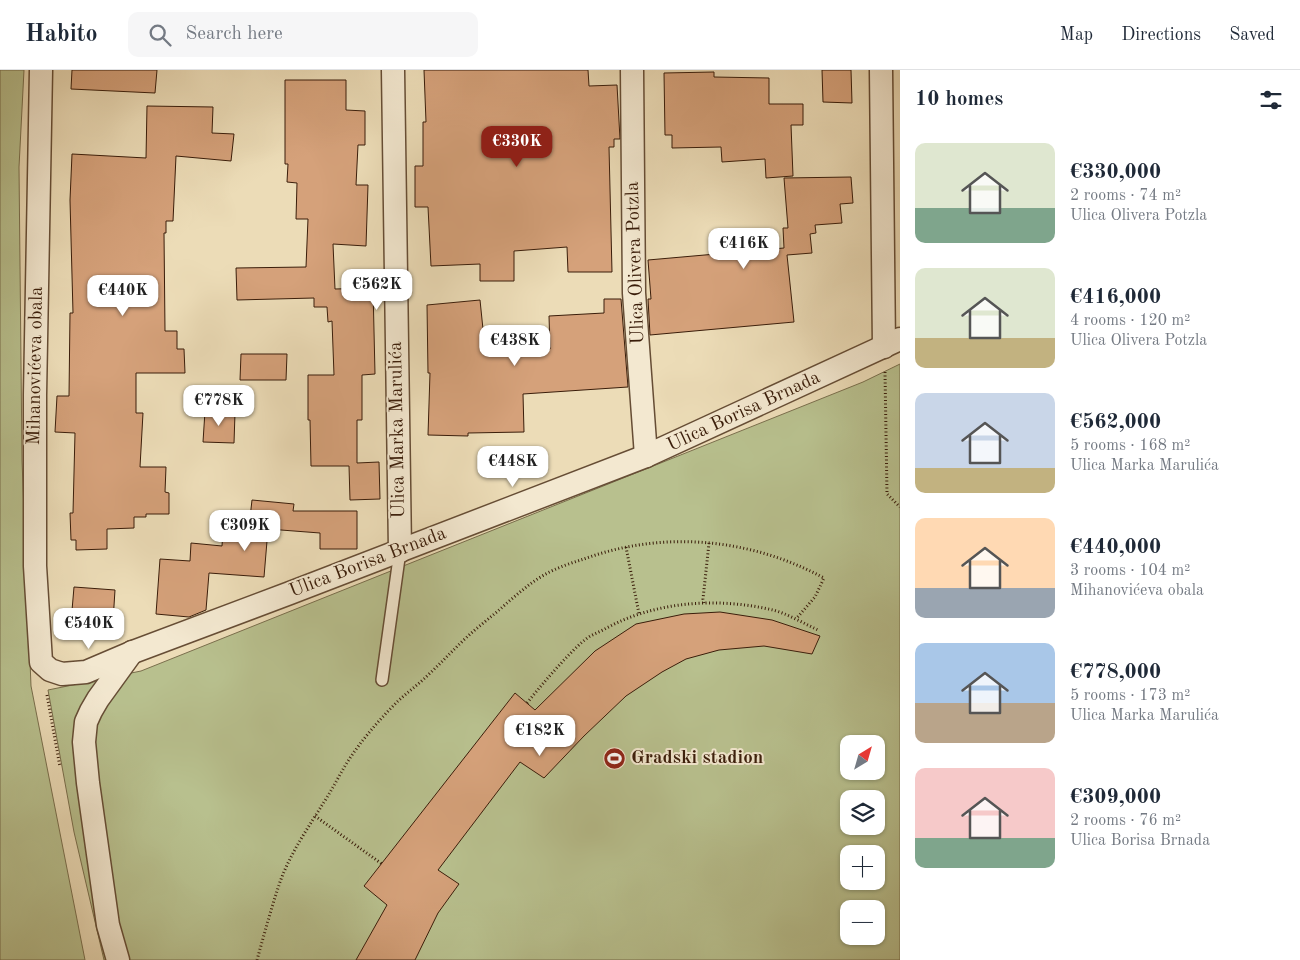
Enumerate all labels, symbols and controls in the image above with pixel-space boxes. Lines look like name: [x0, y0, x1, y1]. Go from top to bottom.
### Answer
search box: [128, 12, 478, 57]
icon: search: [146, 21, 174, 49]
text: Habito: [25, 23, 98, 47]
text: Search here: [186, 25, 283, 44]
text: Map: [1060, 26, 1093, 44]
text: Directions: [1121, 26, 1201, 44]
text: Saved: [1229, 26, 1275, 44]
icon: filters: [1257, 86, 1285, 114]
text: 10 homes: [915, 89, 1003, 110]
pin: €330K: [482, 126, 552, 168]
text: €330K: [492, 134, 542, 150]
text: €330,000: [1070, 162, 1161, 183]
icon: home: [955, 163, 1015, 223]
street label: Ulica Olivera Potzla: [624, 181, 648, 345]
text: 2 rooms · 74 m²: [1070, 188, 1181, 204]
text: Ulica Olivera Potzla: [1070, 208, 1207, 224]
pin: €416K: [709, 228, 779, 270]
text: €416K: [719, 236, 769, 252]
pin: €562K: [342, 268, 412, 311]
pin: €440K: [88, 274, 158, 317]
text: €562K: [352, 277, 402, 293]
text: €440K: [98, 283, 148, 299]
street label: Mihanovićeva obala: [25, 286, 47, 446]
text: €416,000: [1070, 287, 1161, 308]
icon: home: [955, 288, 1015, 348]
text: 4 rooms · 120 m²: [1070, 313, 1190, 329]
pin: €438K: [480, 324, 550, 367]
text: €438K: [490, 333, 540, 349]
text: Ulica Olivera Potzla: [1070, 333, 1207, 349]
street label: Ulica Marka Marulića: [387, 341, 409, 519]
street label: Ulica Borisa Brnada: [665, 368, 824, 456]
pin: €778K: [184, 384, 254, 427]
text: €778K: [194, 393, 244, 409]
text: €562,000: [1070, 412, 1161, 433]
icon: home: [955, 413, 1015, 473]
text: 5 rooms · 168 m²: [1070, 438, 1190, 454]
pin: €448K: [478, 446, 548, 488]
text: €448K: [488, 454, 538, 470]
text: Ulica Marka Marulića: [1070, 458, 1219, 474]
pin: €309K: [210, 510, 280, 552]
text: €309K: [220, 518, 270, 534]
street label: Ulica Borisa Brnada: [287, 524, 450, 602]
text: €440,000: [1070, 537, 1161, 558]
icon: home: [955, 538, 1015, 598]
text: 3 rooms · 104 m²: [1070, 563, 1190, 579]
text: Mihanovićeva obala: [1070, 583, 1204, 599]
pin: €540K: [54, 608, 124, 650]
text: €540K: [64, 616, 114, 632]
text: €778,000: [1070, 662, 1161, 683]
icon: home: [955, 663, 1015, 723]
text: 5 rooms · 173 m²: [1070, 688, 1190, 704]
text: Ulica Marka Marulića: [1070, 708, 1219, 724]
pin: €182K: [505, 714, 575, 757]
text: €182K: [515, 723, 565, 739]
north arrow: [840, 735, 885, 780]
map controls: [840, 735, 885, 945]
sports icon: Gradski stadion: [603, 746, 627, 770]
place label: Gradski stadion: [631, 749, 763, 768]
text: €309,000: [1070, 787, 1161, 808]
icon: home: [955, 788, 1015, 848]
button: layers: [840, 790, 885, 835]
text: 2 rooms · 76 m²: [1070, 813, 1181, 829]
text: Ulica Borisa Brnada: [1070, 833, 1210, 849]
button: +: [840, 845, 885, 890]
button: −: [840, 900, 885, 945]

